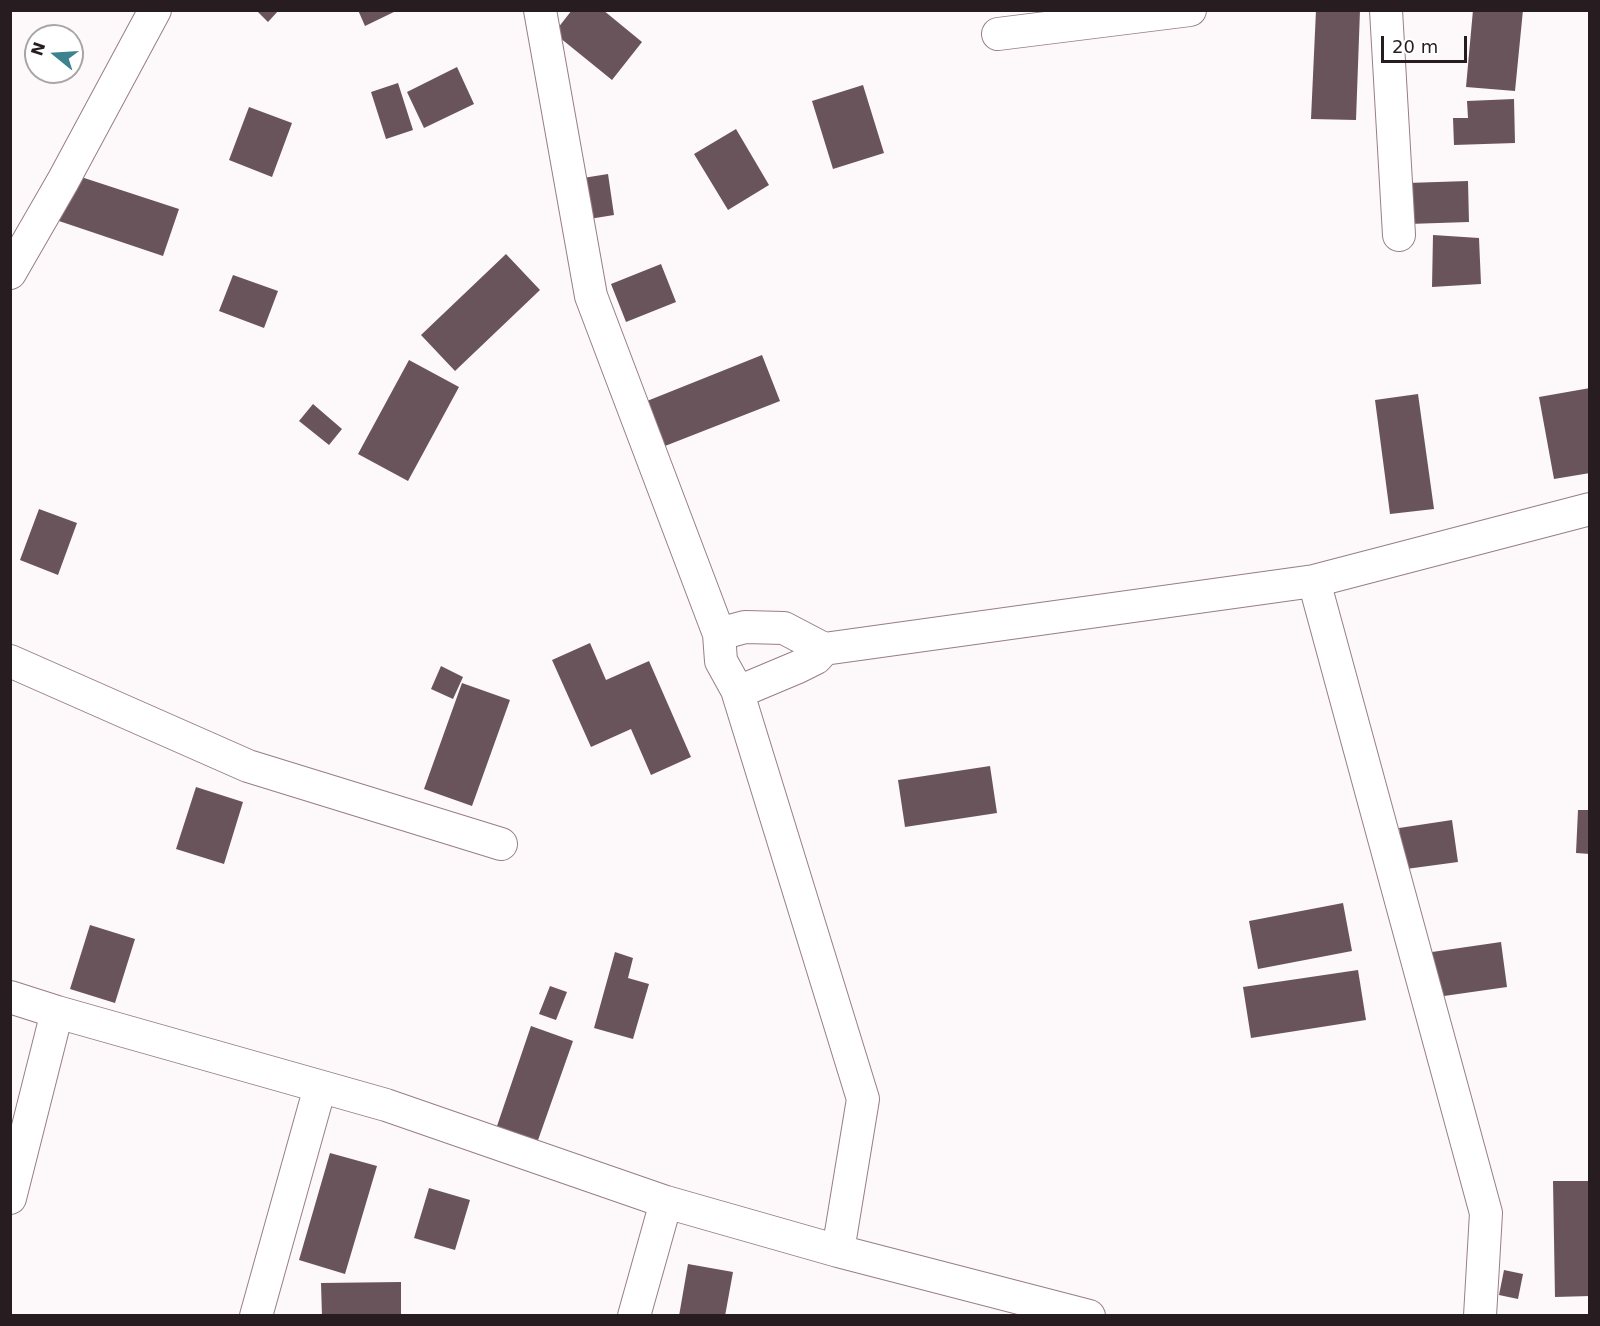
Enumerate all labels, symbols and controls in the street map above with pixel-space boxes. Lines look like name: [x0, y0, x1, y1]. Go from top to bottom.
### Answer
north arrow: [24, 24, 84, 84]
scale bar: [1384, 24, 1470, 62]
text: 20 m: [1392, 36, 1438, 57]
text: N: [27, 40, 49, 58]

